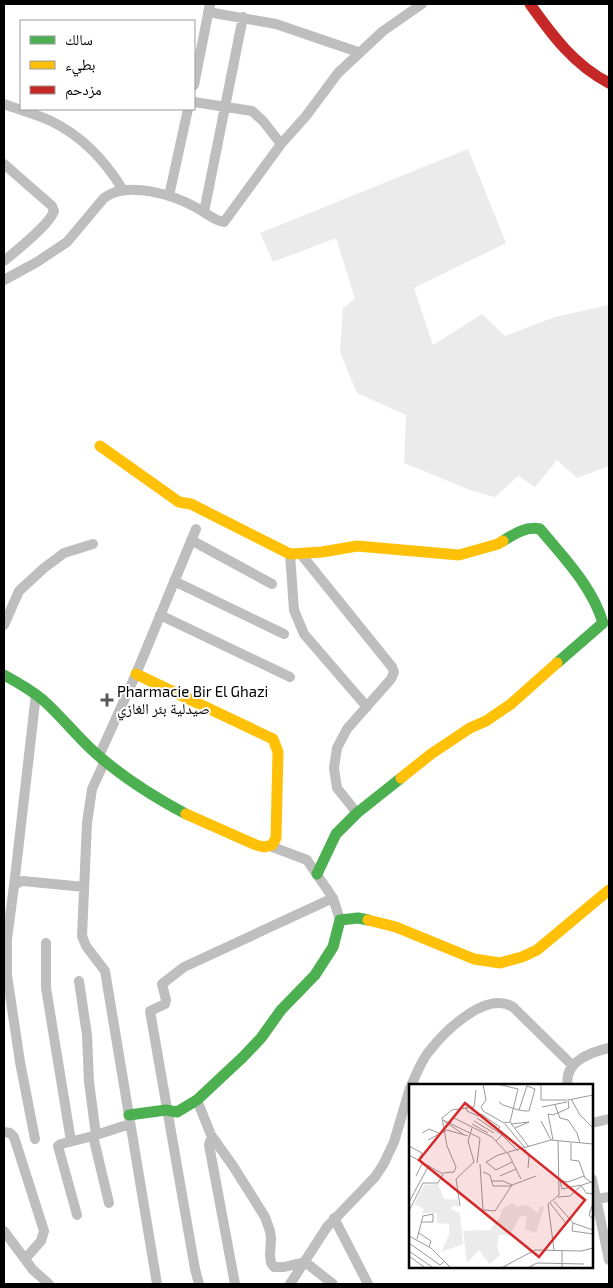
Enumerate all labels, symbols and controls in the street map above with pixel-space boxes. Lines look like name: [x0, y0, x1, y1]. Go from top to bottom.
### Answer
legend: [20, 20, 195, 110]
text: سالك: [65, 30, 93, 48]
text: بطيء: [65, 55, 95, 77]
text: مزدحم: [65, 80, 102, 100]
place label: Pharmacie Bir El Ghazi صيدلية بئر الغازي: [117, 682, 268, 721]
marker: Pharmacie Bir El Ghazi صيدلية بئر الغازي: [101, 694, 113, 706]
inset map: [409, 1084, 593, 1268]

